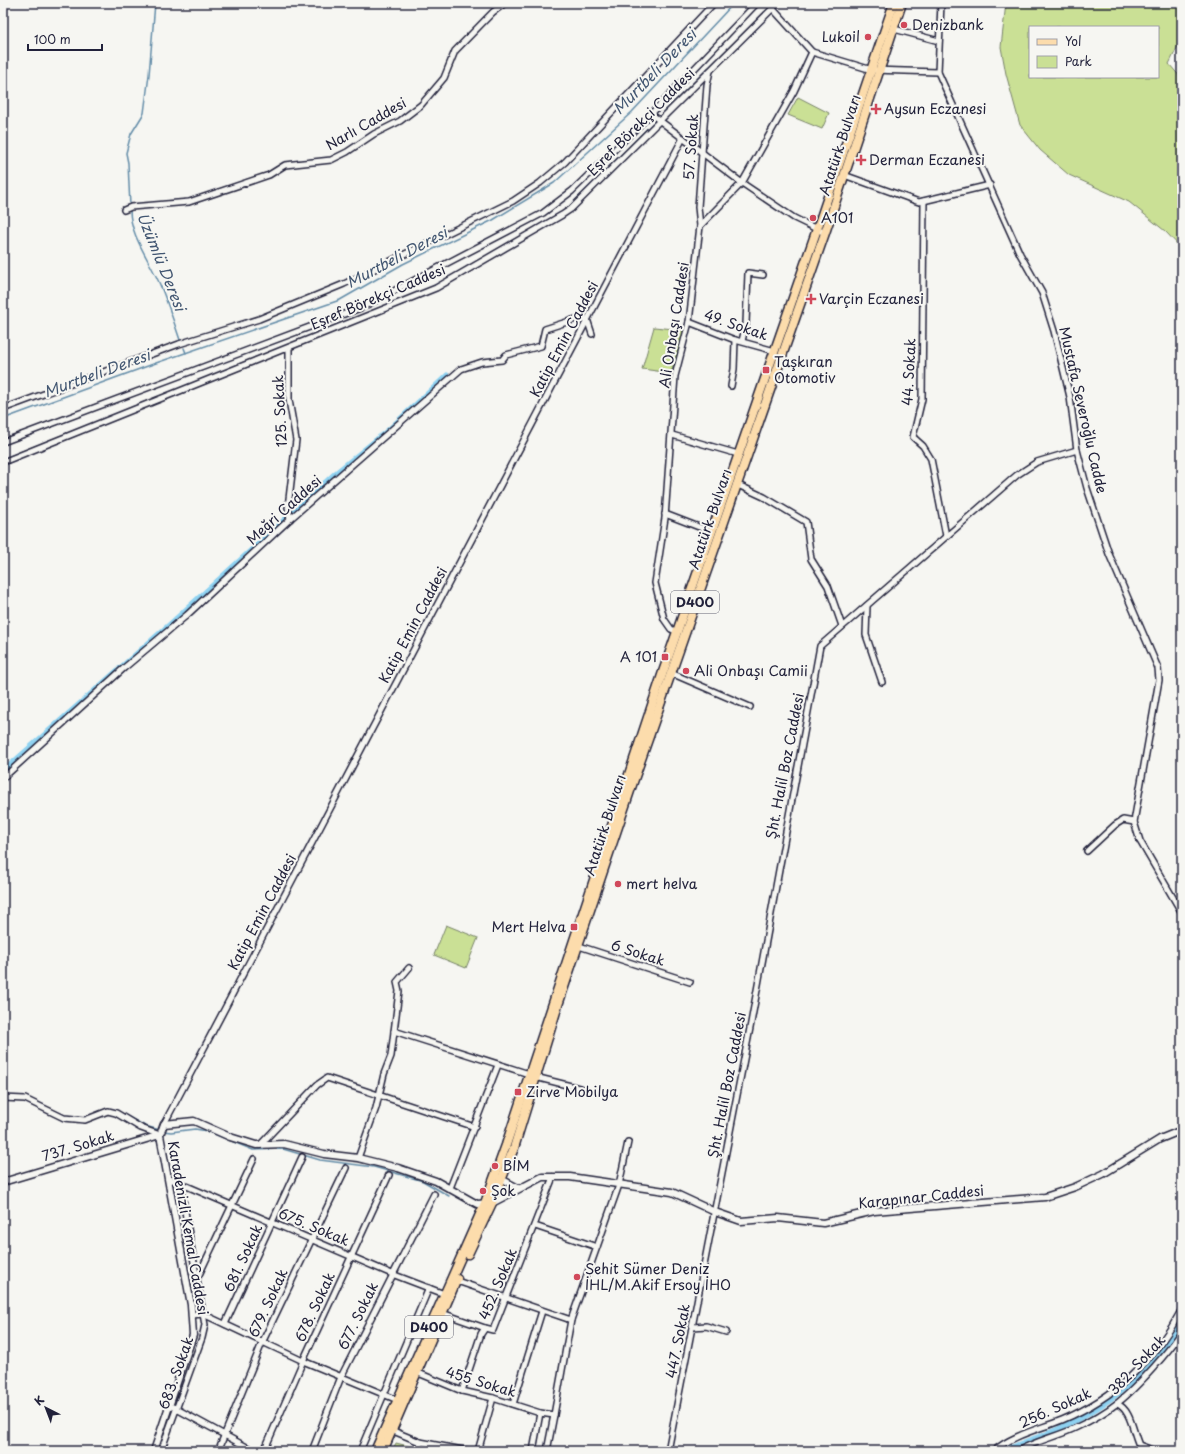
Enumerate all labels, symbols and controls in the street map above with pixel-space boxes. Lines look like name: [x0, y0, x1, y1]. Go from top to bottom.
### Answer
place label: Denizbank: [912, 14, 984, 35]
marker: Denizbank: [899, 20, 909, 30]
water label: Murtbeli Deresi: [607, 21, 703, 119]
scale bar: [28, 26, 102, 52]
place label: Lukoil: [822, 26, 860, 47]
legend: [1029, 26, 1159, 78]
text: 100 m: [34, 30, 71, 48]
marker: Lukoil: [863, 32, 873, 42]
text: Yol: [1065, 32, 1081, 50]
text: Park: [1065, 52, 1092, 70]
street label: Eşref Börekçi Caddesi: [582, 63, 699, 180]
street label: Narlı Caddesi: [322, 92, 410, 155]
street label: Atatürk Bulvarı: [813, 92, 866, 198]
place label: Aysun Eczanesi: [884, 98, 987, 119]
marker: Aysun Eczanesi: [871, 104, 881, 114]
street label: 57. Sokak: [678, 113, 703, 181]
place label: Derman Eczanesi: [869, 149, 985, 170]
marker: Derman Eczanesi: [856, 155, 866, 165]
place label: A101: [821, 207, 853, 228]
water label: Üzümlü Deresi: [132, 209, 194, 317]
marker: A101: [808, 213, 818, 223]
water label: Murtbeli Deresi: [342, 219, 453, 293]
street label: Eşref Börekçi Caddesi: [307, 259, 449, 334]
street label: Ali Onbaşı Caddesi: [653, 260, 694, 390]
street label: Katip Emin Caddesi: [524, 277, 603, 401]
place label: Varçin Eczanesi: [819, 288, 924, 309]
marker: Varçin Eczanesi: [806, 294, 816, 304]
street label: 49. Sokak: [701, 304, 771, 345]
street label: Mustafa Severoğlu Cadde: [1054, 324, 1113, 495]
street label: 44. Sokak: [896, 338, 921, 406]
water label: Murtbeli Deresi: [40, 342, 155, 402]
place label: Taşkıran Otomotiv: [774, 351, 835, 388]
marker: Taşkıran Otomotiv: [761, 365, 771, 375]
street label: 125. Sokak: [267, 374, 292, 448]
street label: Atatürk Bulvarı: [683, 466, 737, 572]
street label: Meğri Caddesi: [241, 470, 326, 549]
street label: Katip Emin Caddesi: [373, 563, 452, 687]
road number: D400: [671, 591, 719, 613]
place label: A 101: [620, 646, 657, 667]
marker: A 101: [660, 652, 670, 662]
place label: Ali Onbaşı Camii: [694, 660, 808, 681]
marker: Ali Onbaşı Camii: [681, 666, 691, 676]
street label: Şht. Halil Boz Caddesi: [760, 691, 809, 841]
street label: Atatürk Bulvarı: [578, 772, 631, 878]
street label: Katip Emin Caddesi: [222, 850, 301, 974]
place label: mert helva: [626, 873, 698, 894]
marker: mert helva: [613, 879, 623, 889]
place label: Mert Helva: [492, 916, 566, 937]
marker: Mert Helva: [569, 922, 579, 932]
street label: 6 Sokak: [609, 934, 668, 971]
street label: Şht. Halil Boz Caddesi: [702, 1010, 751, 1160]
place label: Zirve Mobilya: [526, 1081, 618, 1102]
marker: Zirve Mobilya: [513, 1087, 523, 1097]
street label: 737. Sokak: [39, 1125, 116, 1166]
street label: Karadenizli Kemal Caddesi: [163, 1139, 214, 1317]
place label: BİM: [503, 1155, 530, 1176]
marker: BİM: [490, 1161, 500, 1171]
street label: Karapınar Caddesi: [857, 1179, 985, 1214]
place label: Şok: [491, 1180, 516, 1201]
marker: Şok: [478, 1186, 488, 1196]
street label: 675. Sokak: [275, 1202, 353, 1251]
street label: 681. Sokak: [218, 1221, 267, 1295]
street label: 452. Sokak: [473, 1245, 522, 1323]
place label: Şehit Sümer Deniz İHL/M.Akif Ersoy İHO: [585, 1258, 731, 1295]
street label: 679. Sokak: [242, 1265, 293, 1341]
street label: 678. Sokak: [289, 1268, 340, 1345]
marker: Şehit Sümer Deniz İHL/M.Akif Ersoy İHO: [572, 1272, 582, 1282]
street label: 677. Sokak: [332, 1278, 383, 1353]
street label: 447. Sokak: [660, 1302, 695, 1380]
road number: D400: [405, 1316, 453, 1338]
street label: 382. Sokak: [1103, 1330, 1170, 1400]
street label: 683. Sokak: [153, 1333, 198, 1412]
street label: 455 Sokak: [443, 1361, 519, 1402]
street label: 256. Sokak: [1015, 1382, 1094, 1433]
north arrow: [26, 1388, 66, 1428]
text: K: [30, 1391, 48, 1409]

